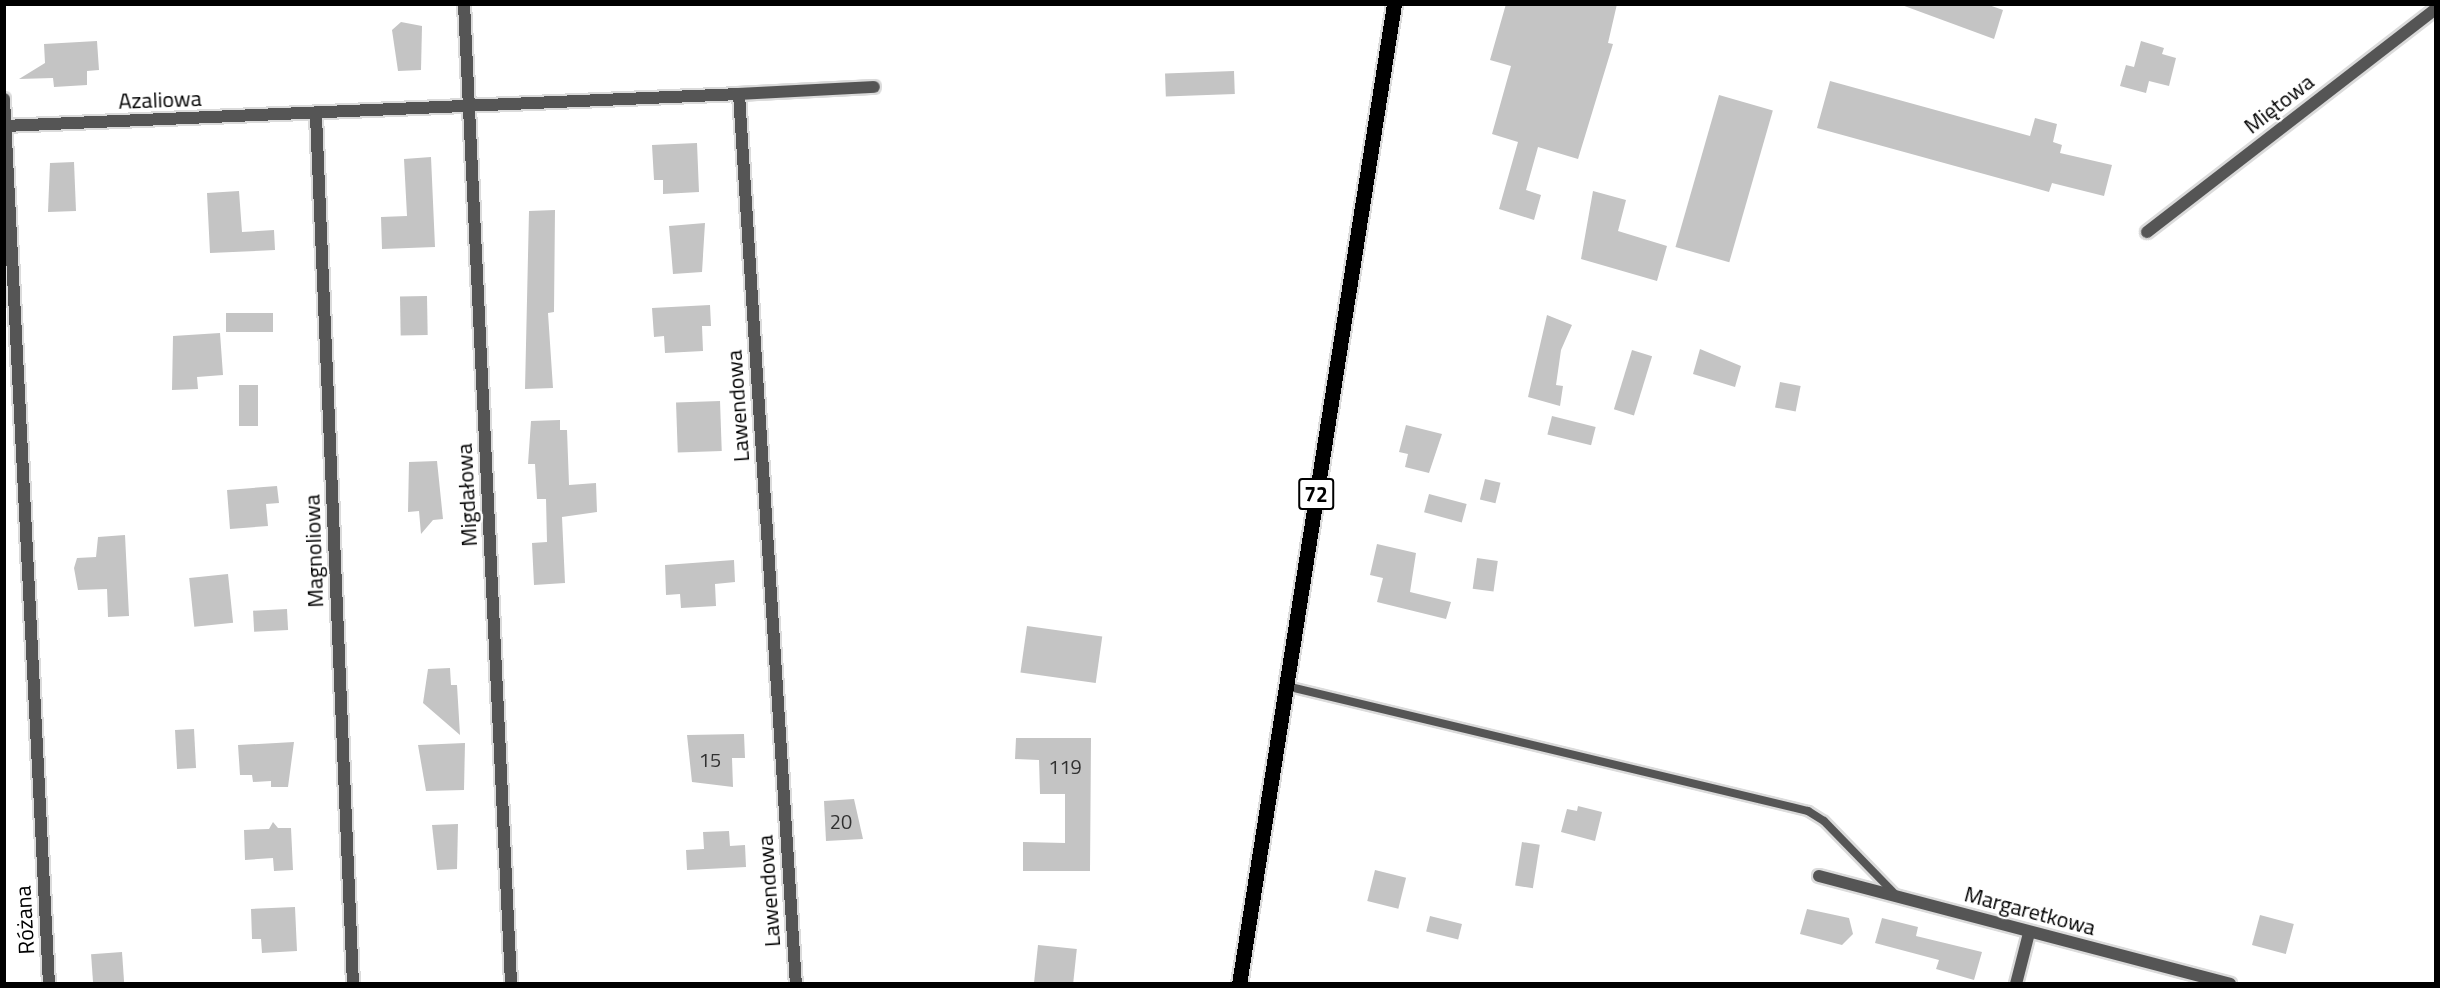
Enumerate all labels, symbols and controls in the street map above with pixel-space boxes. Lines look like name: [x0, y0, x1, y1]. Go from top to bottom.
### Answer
street label: Miętowa: [2239, 69, 2319, 139]
street label: Azaliowa: [118, 85, 202, 115]
street label: Lawendowa: [721, 349, 755, 463]
street label: Migdałowa: [451, 443, 483, 547]
road number: 72: [1298, 476, 1334, 512]
street label: Magnoliowa: [299, 494, 329, 608]
house number: 15: [699, 747, 721, 771]
house number: 119: [1048, 754, 1082, 778]
house number: 20: [830, 809, 852, 833]
street label: Lawendowa: [752, 834, 786, 948]
street label: Margaretkowa: [1961, 881, 2099, 941]
street label: Różana: [10, 885, 40, 955]

